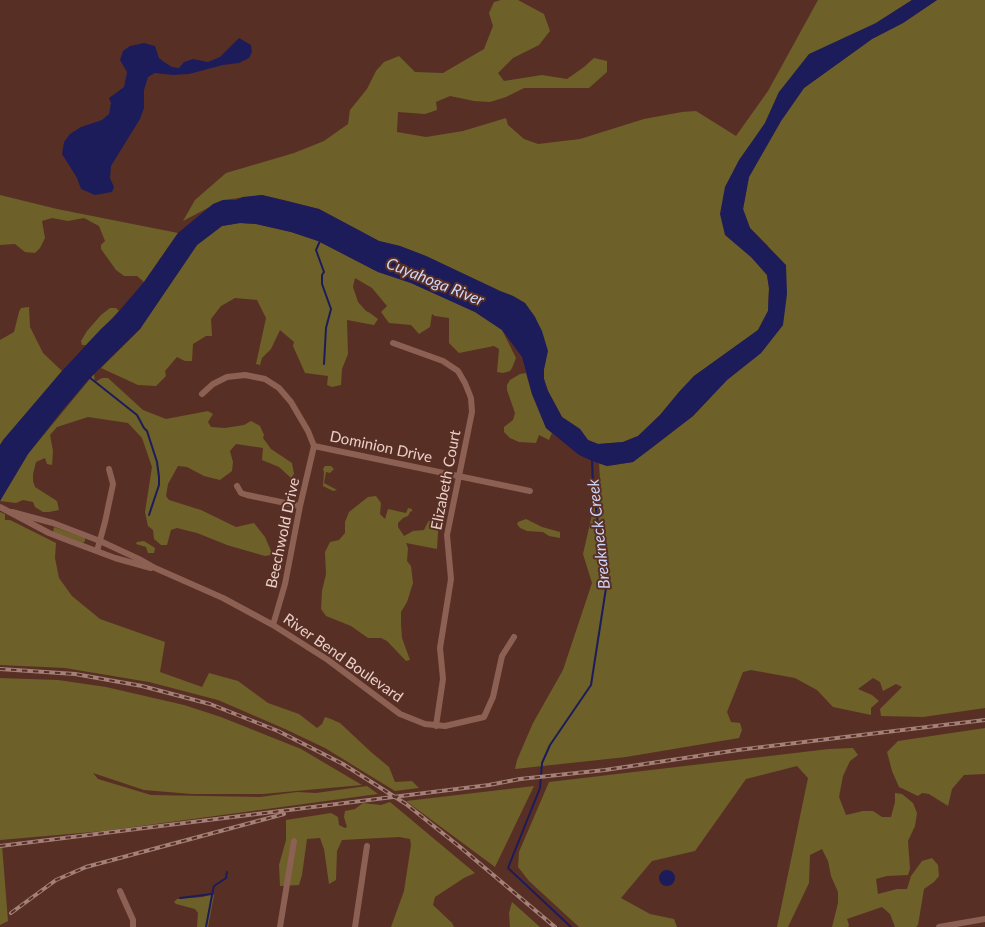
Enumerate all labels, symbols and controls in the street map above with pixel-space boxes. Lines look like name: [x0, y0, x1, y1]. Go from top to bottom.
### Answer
water label: Cuyahoga River: [383, 254, 487, 310]
street label: Dominion Drive: [328, 427, 434, 467]
street label: Elizabeth Court: [427, 429, 465, 531]
street label: Beechwold Drive: [262, 476, 304, 590]
water label: Breakneck Creek: [584, 478, 614, 590]
street label: River Bend Boulevard: [280, 610, 406, 706]

